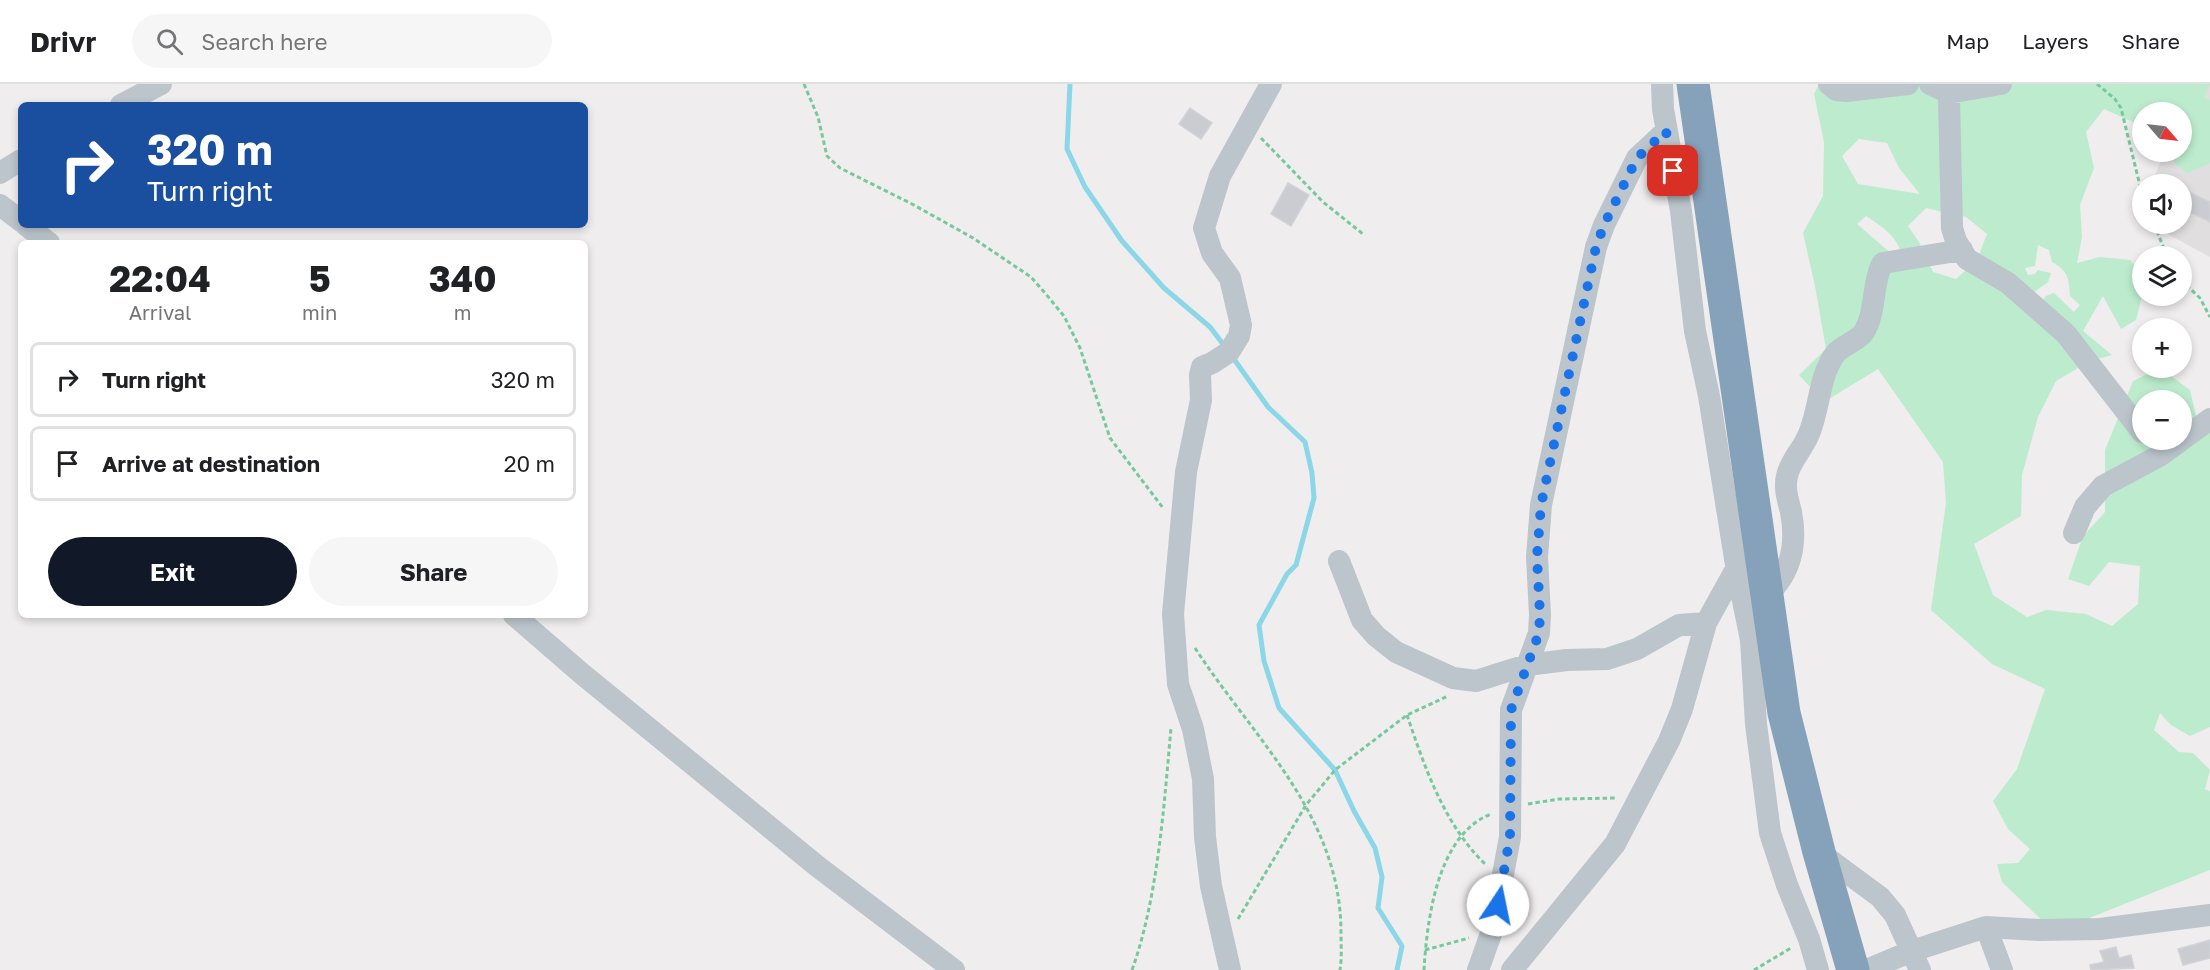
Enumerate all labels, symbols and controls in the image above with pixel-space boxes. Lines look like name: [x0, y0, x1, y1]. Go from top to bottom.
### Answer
search box: [132, 14, 552, 68]
text: Drivr: [30, 25, 96, 58]
icon: search: [153, 25, 186, 58]
text: Search here: [201, 28, 327, 55]
text: Map: [1946, 28, 1989, 54]
text: Layers: [2022, 28, 2089, 54]
text: Share: [2122, 28, 2180, 54]
north arrow: [2132, 102, 2192, 162]
map controls: [2132, 102, 2192, 450]
text: 320 m: [147, 124, 273, 174]
icon: right: [48, 126, 126, 204]
pin: [1647, 145, 1698, 196]
icon: arrive: [1656, 154, 1689, 187]
button: sound: [2132, 174, 2192, 234]
text: Turn right: [147, 175, 273, 207]
button: layers: [2132, 246, 2192, 306]
text: 22:04: [109, 257, 211, 300]
text: 5: [309, 257, 331, 300]
text: 340: [429, 257, 497, 300]
text: Arrival: [129, 300, 191, 324]
text: min: [302, 300, 337, 324]
text: m: [454, 300, 472, 324]
button: +: [2132, 318, 2192, 378]
icon: right: [51, 363, 84, 396]
text: Turn right: [102, 366, 206, 393]
text: 320 m: [491, 366, 555, 393]
button: −: [2132, 390, 2192, 450]
icon: arrive: [51, 447, 84, 480]
text: Arrive at destination: [102, 450, 320, 477]
text: 20 m: [504, 450, 555, 477]
button: Exit: [48, 537, 297, 606]
button: Share: [309, 537, 558, 606]
position arrow: [1466, 873, 1530, 937]

